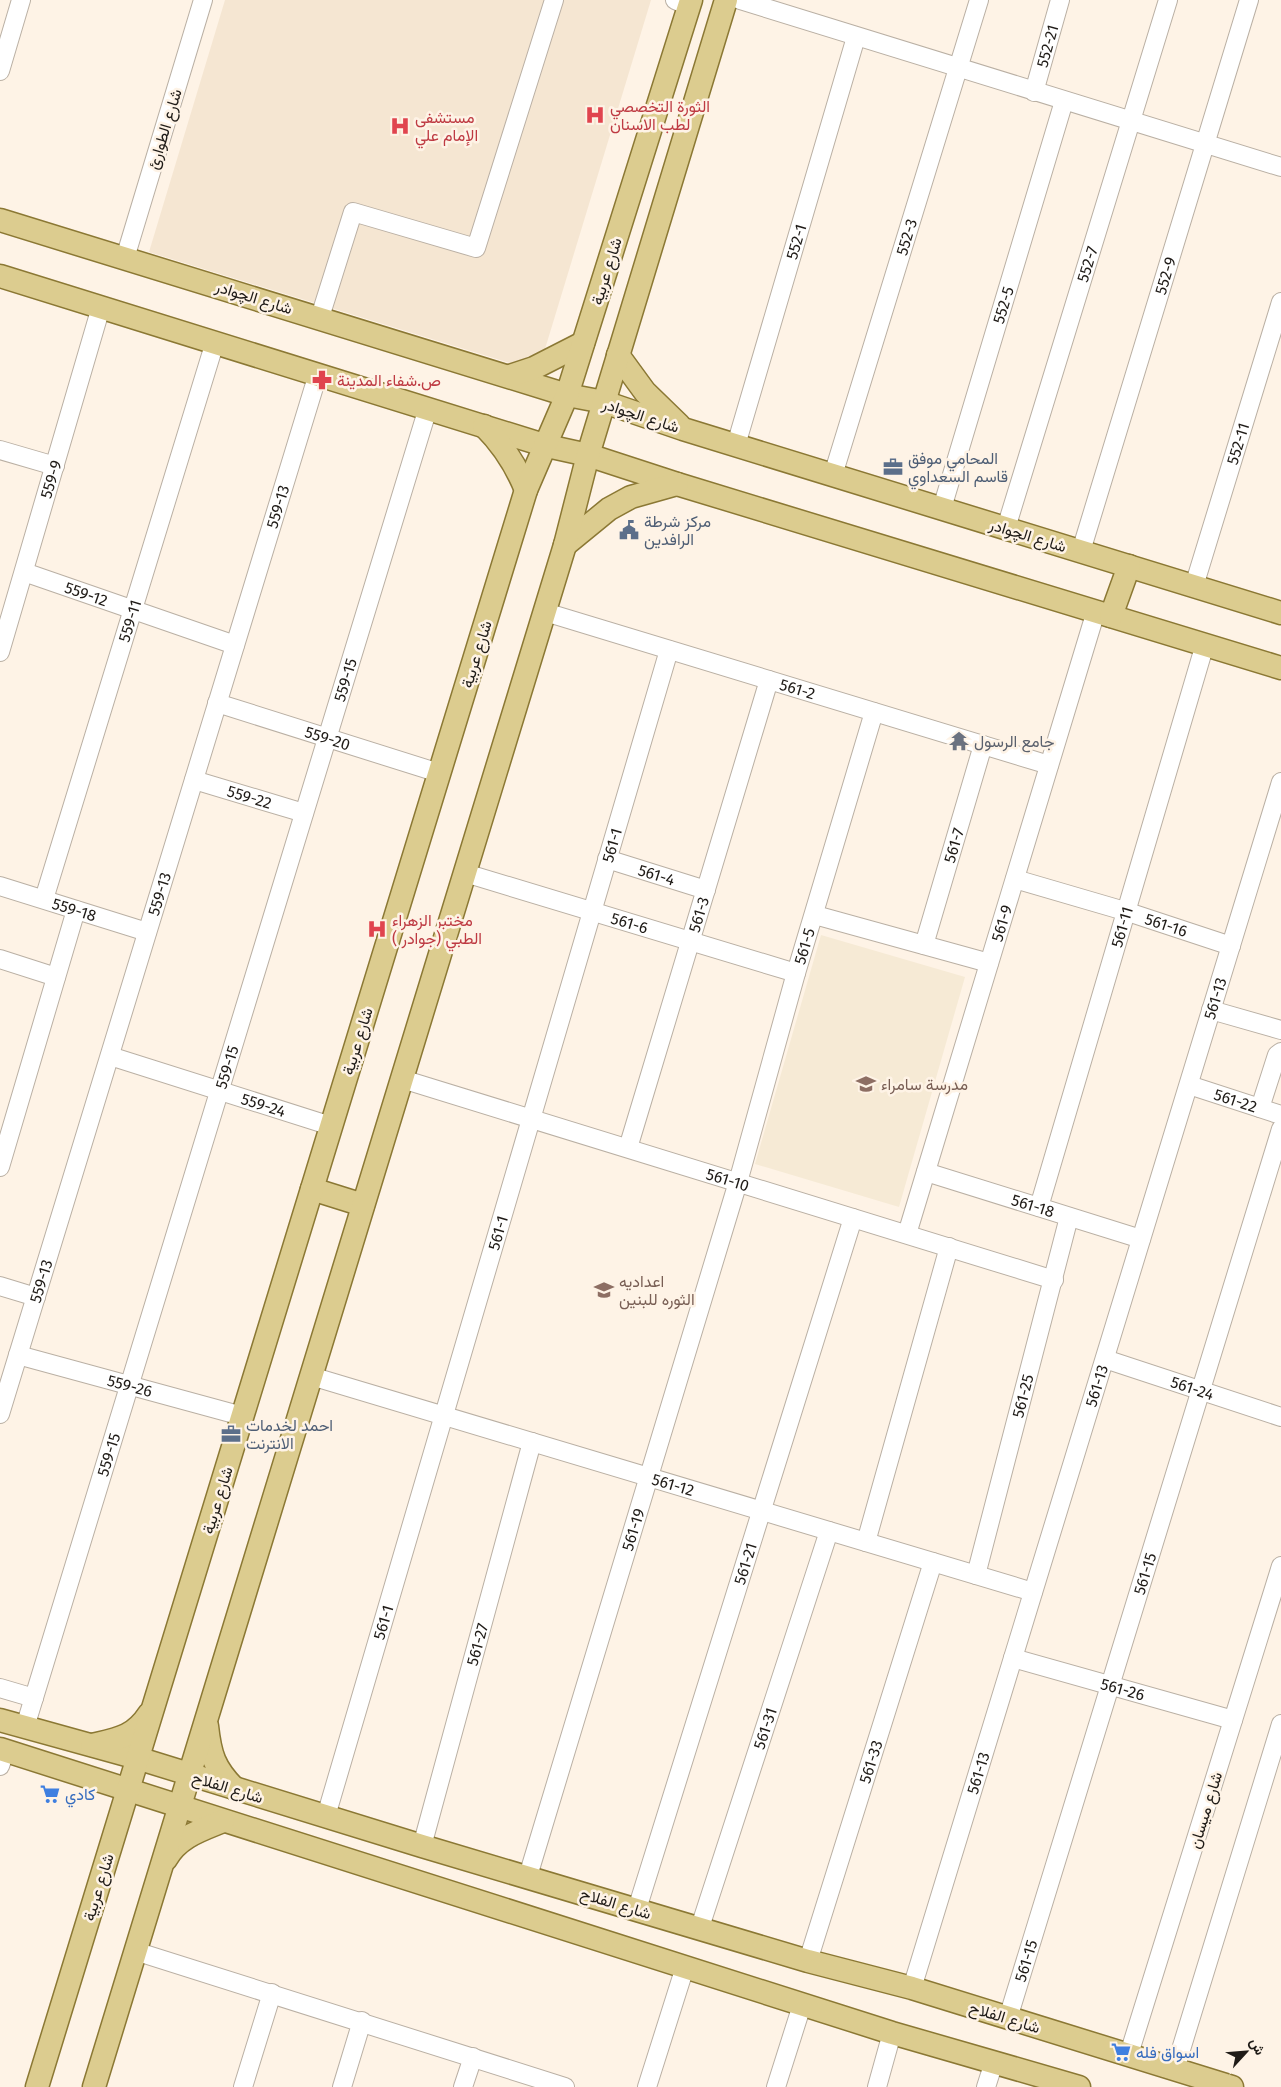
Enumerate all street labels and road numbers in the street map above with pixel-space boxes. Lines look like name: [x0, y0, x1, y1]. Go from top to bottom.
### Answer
street label: 552-21: [1032, 22, 1063, 70]
street label: شارع الطوارئ: [143, 87, 188, 172]
street label: 552-3: [892, 217, 921, 258]
street label: 552-1: [782, 222, 810, 262]
street label: شارع عربية: [587, 235, 628, 308]
street label: 552-7: [1073, 244, 1102, 284]
street label: 552-9: [1151, 255, 1180, 297]
street label: شارع الچوادر: [211, 276, 295, 320]
street label: 552-5: [989, 284, 1018, 326]
street label: شارع الچوادر: [598, 394, 682, 439]
street label: 552-11: [1223, 420, 1253, 467]
street label: 559-9: [36, 458, 66, 501]
street label: 559-13: [262, 483, 294, 531]
street label: شارع الچوادر: [985, 514, 1069, 558]
street label: 559-12: [62, 578, 110, 610]
street label: 559-11: [114, 598, 145, 644]
street label: شارع عربية: [457, 618, 498, 691]
street label: 559-15: [330, 656, 361, 704]
street label: 561-2: [777, 675, 818, 704]
street label: 559-20: [302, 722, 353, 754]
street label: 559-22: [225, 782, 274, 813]
street label: 561-1: [598, 826, 626, 865]
street label: 561-7: [940, 826, 968, 865]
street label: 561-4: [636, 860, 678, 890]
street label: 559-13: [144, 870, 175, 918]
street label: 559-18: [50, 894, 99, 926]
street label: 561-3: [685, 894, 713, 935]
street label: 561-9: [987, 902, 1016, 944]
street label: 561-11: [1107, 904, 1137, 950]
street label: 561-6: [609, 909, 650, 938]
street label: 561-16: [1142, 909, 1190, 941]
street label: 561-5: [790, 926, 819, 967]
street label: 561-13: [1200, 975, 1231, 1022]
street label: شارع عربية: [338, 1005, 379, 1078]
street label: 559-15: [212, 1043, 243, 1091]
street label: 561-22: [1212, 1085, 1259, 1117]
street label: 559-24: [239, 1089, 288, 1121]
street label: 561-10: [704, 1164, 752, 1196]
street label: 561-18: [1009, 1190, 1057, 1221]
street label: 561-1: [484, 1213, 512, 1252]
street label: 559-13: [26, 1257, 57, 1305]
street label: 561-13: [1081, 1362, 1112, 1409]
street label: 559-26: [105, 1371, 155, 1401]
street label: 561-25: [1008, 1372, 1038, 1420]
street label: 561-24: [1168, 1372, 1217, 1404]
street label: 559-15: [93, 1431, 124, 1479]
street label: شارع عربية: [198, 1464, 239, 1537]
street label: 561-12: [650, 1470, 696, 1500]
street label: 561-19: [618, 1506, 649, 1553]
street label: 561-21: [730, 1540, 761, 1587]
street label: 561-15: [1130, 1550, 1160, 1597]
street label: 561-1: [369, 1603, 398, 1642]
street label: 561-27: [463, 1621, 492, 1668]
street label: 561-26: [1099, 1674, 1147, 1705]
street label: 561-31: [750, 1705, 781, 1752]
street label: 561-33: [855, 1738, 887, 1786]
street label: 561-13: [963, 1750, 994, 1796]
street label: شارع الفلاح: [190, 1768, 266, 1809]
street label: شارع ميسان: [1185, 1769, 1228, 1851]
street label: شارع عربية: [79, 1851, 120, 1924]
street label: شارع الفلاح: [578, 1884, 654, 1925]
street label: 561-15: [1011, 1937, 1041, 1984]
street label: شارع الفلاح: [967, 1998, 1043, 2039]

